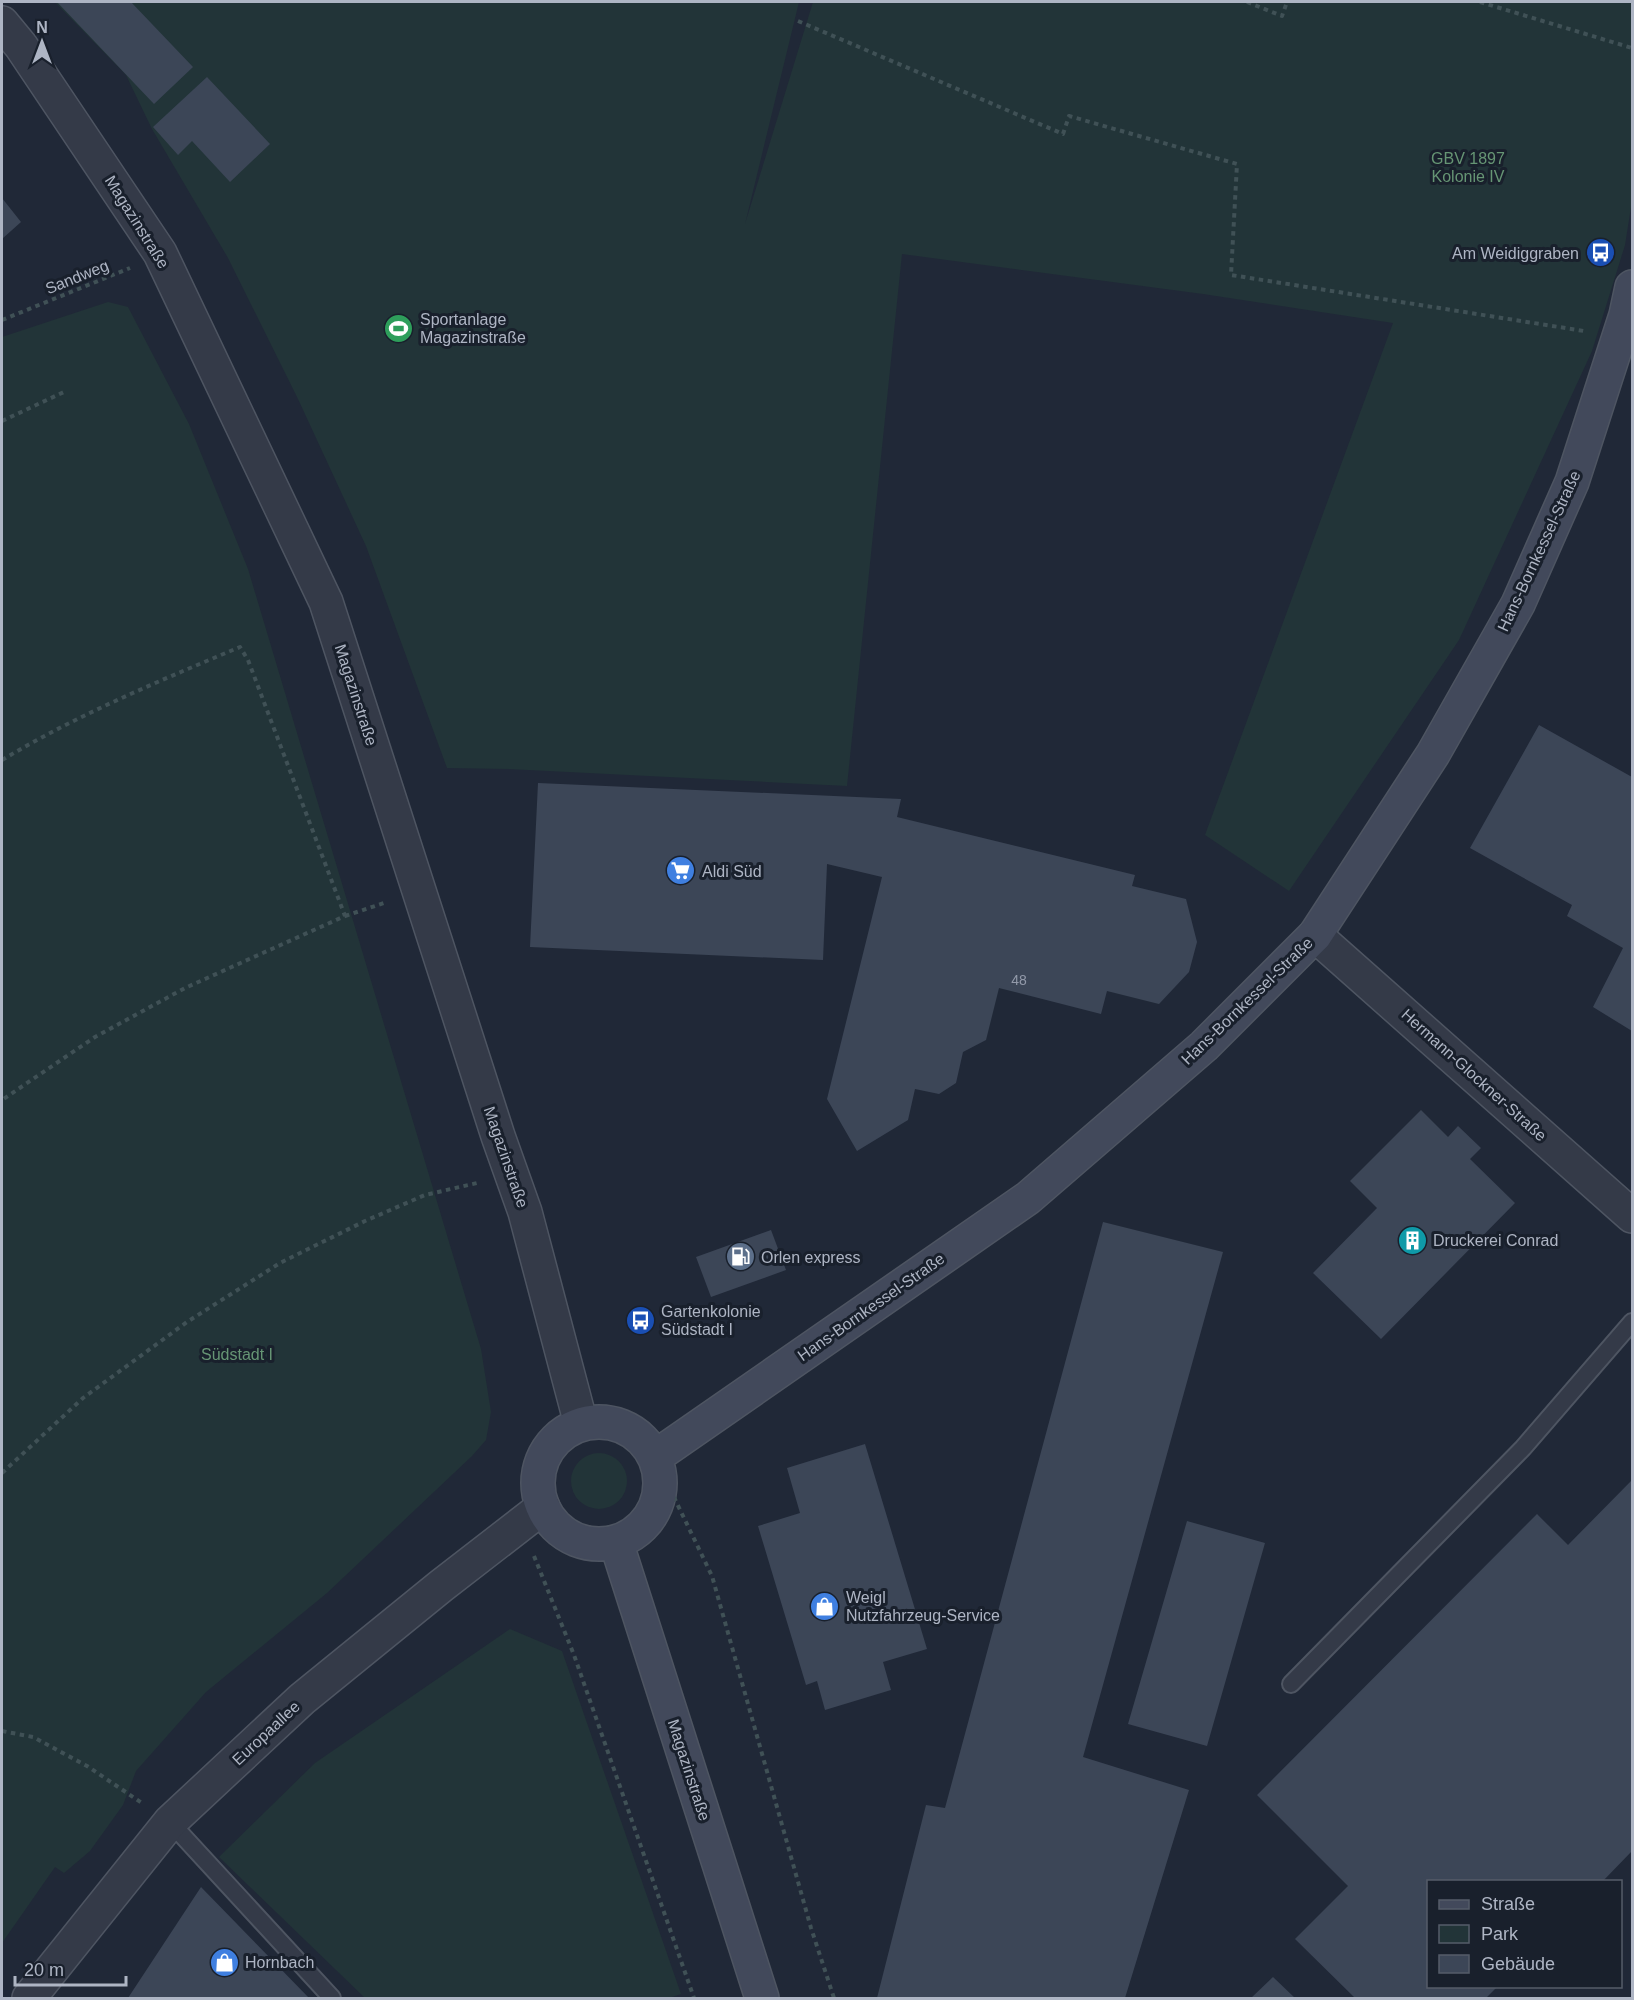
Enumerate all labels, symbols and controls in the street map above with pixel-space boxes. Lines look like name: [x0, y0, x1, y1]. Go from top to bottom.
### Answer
north arrow: [12, 12, 72, 72]
text: N: [36, 19, 48, 36]
park label: GBV 1897 Kolonie IV: [1431, 150, 1505, 185]
street label: Magazinstraße: [102, 173, 172, 271]
bus stop icon: Am Weidiggraben: [1584, 237, 1616, 269]
place label: Am Weidiggraben: [1452, 245, 1579, 262]
street label: Sandweg: [43, 257, 111, 297]
place label: Sportanlage Magazinstraße: [420, 311, 526, 346]
sports icon: Sportanlage Magazinstraße: [383, 312, 415, 344]
street label: Hans-Bornkessel-Straße: [1494, 468, 1584, 634]
street label: Magazinstraße: [332, 642, 380, 748]
supermarket icon: Aldi Süd: [665, 855, 697, 887]
place label: Aldi Süd: [702, 863, 762, 880]
street label: Hans-Bornkessel-Straße: [1178, 934, 1316, 1068]
house number: 48: [1011, 972, 1027, 988]
street label: Hermann-Glockner-Straße: [1398, 1006, 1550, 1144]
street label: Magazinstraße: [481, 1104, 531, 1210]
building icon: Druckerei Conrad: [1396, 1224, 1428, 1256]
place label: Druckerei Conrad: [1433, 1232, 1558, 1249]
fuel station icon: Orlen express: [724, 1241, 756, 1273]
place label: Orlen express: [761, 1249, 861, 1266]
street label: Hans-Bornkessel-Straße: [794, 1250, 948, 1364]
place label: Gartenkolonie Südstadt I: [661, 1303, 761, 1338]
bus stop icon: Gartenkolonie Südstadt I: [624, 1304, 656, 1336]
park label: Südstadt I: [201, 1346, 273, 1363]
place label: Weigl Nutzfahrzeug-Service: [846, 1589, 1000, 1624]
shop icon: Weigl Nutzfahrzeug-Service: [809, 1590, 841, 1622]
street label: Europaallee: [229, 1698, 303, 1768]
street label: Magazinstraße: [665, 1717, 713, 1823]
legend: [1427, 1880, 1622, 1988]
text: Straße: [1481, 1894, 1535, 1914]
text: Park: [1481, 1924, 1519, 1944]
shop icon: Hornbach: [208, 1946, 240, 1978]
scale bar: [15, 1949, 126, 1987]
place label: Hornbach: [245, 1954, 314, 1971]
text: Gebäude: [1481, 1954, 1555, 1974]
text: 20 m: [24, 1960, 64, 1980]

